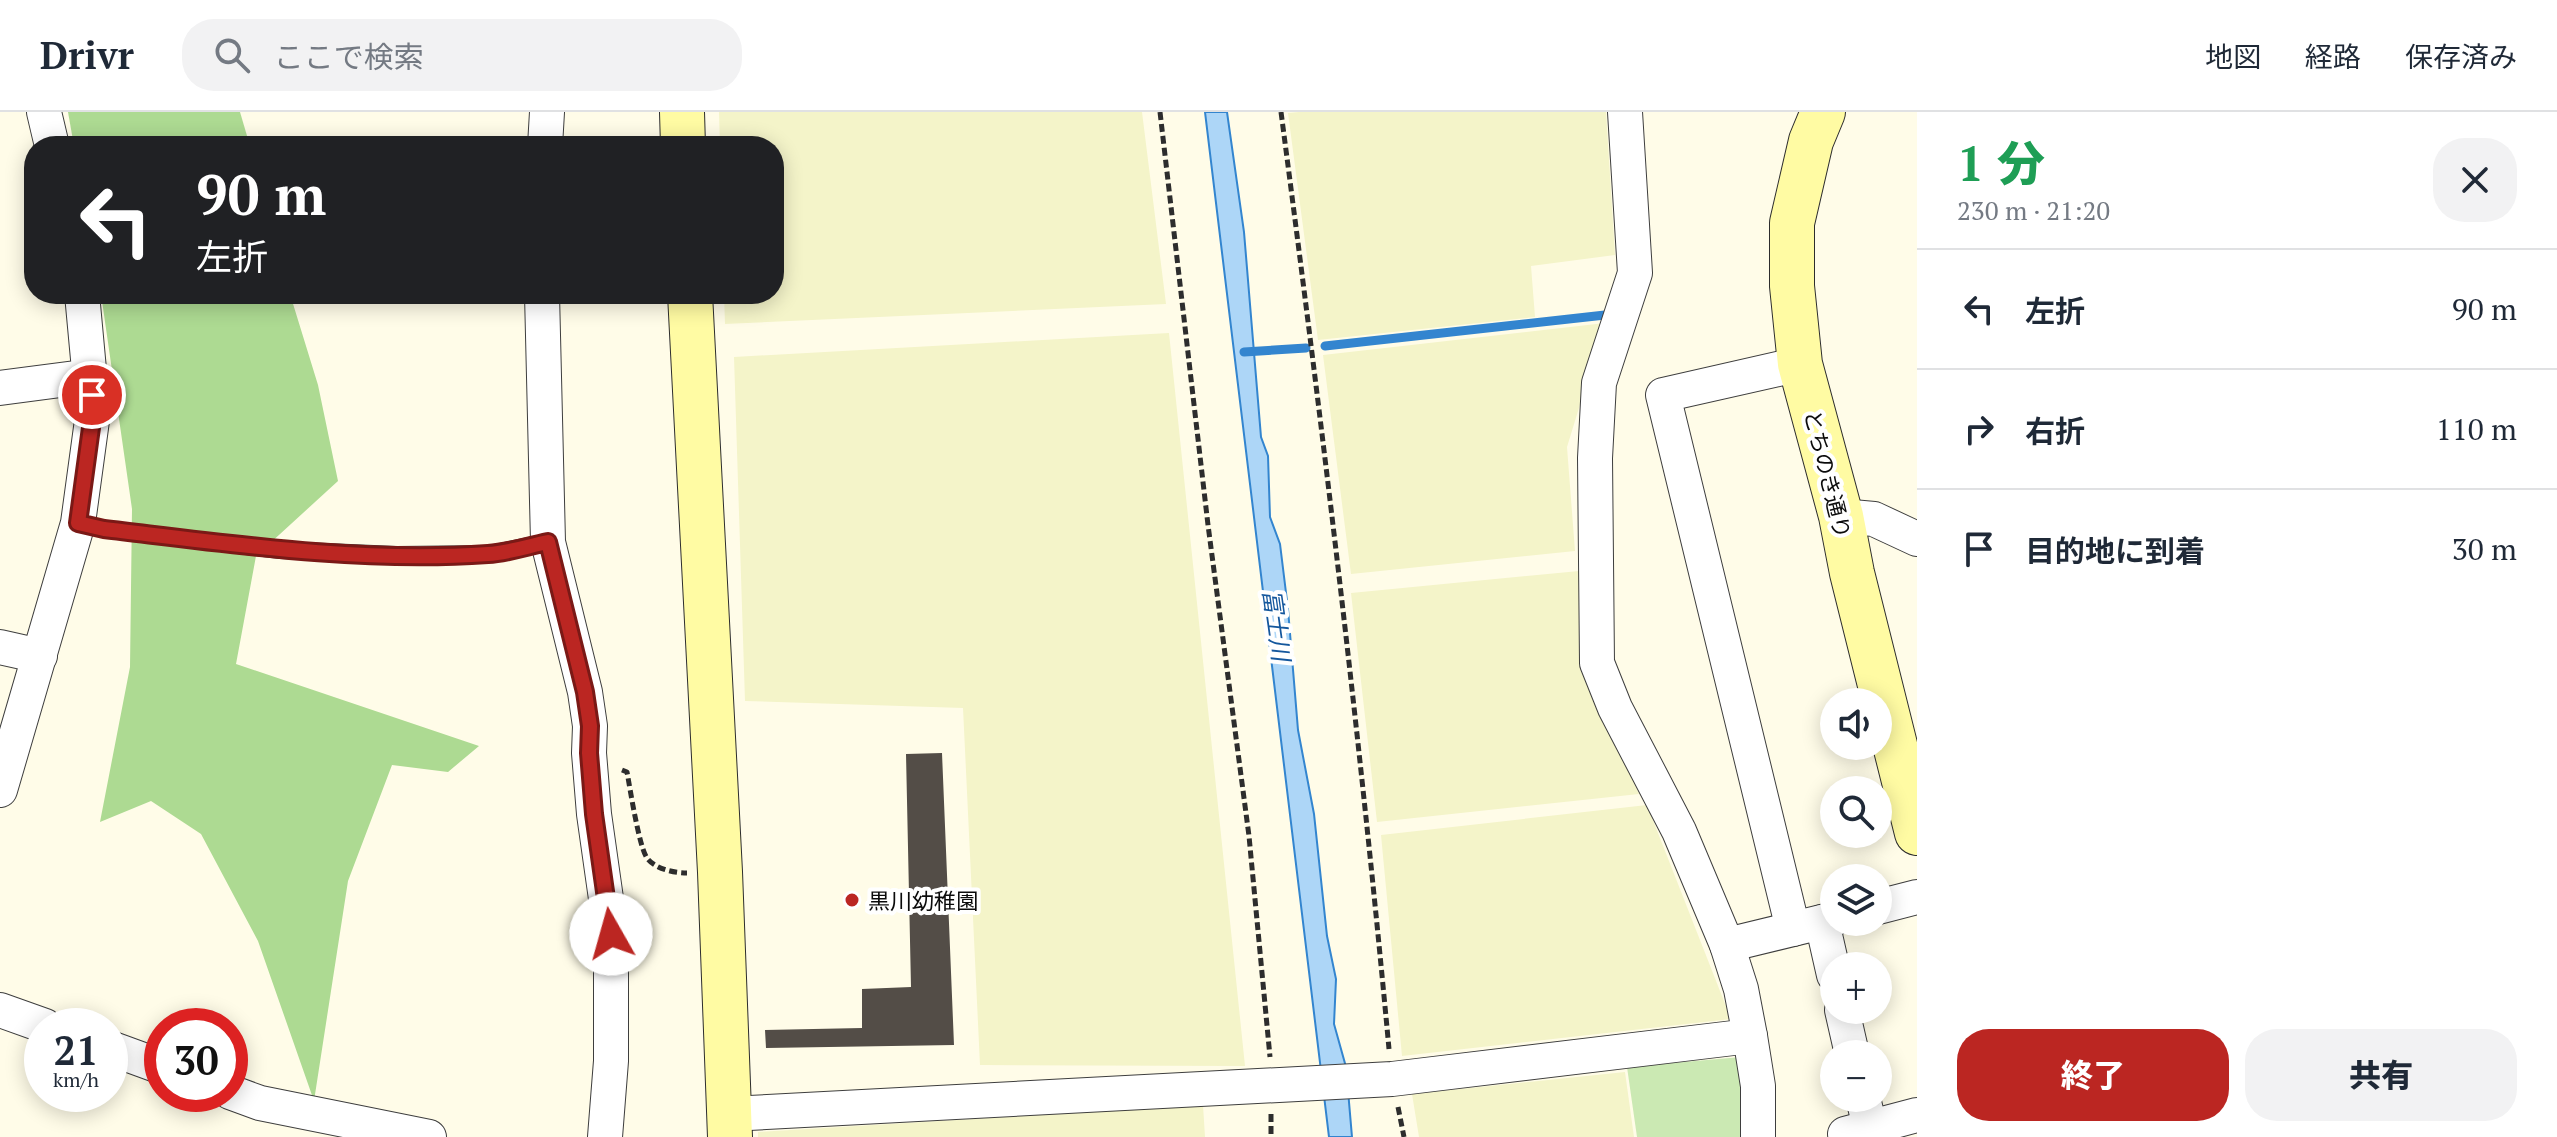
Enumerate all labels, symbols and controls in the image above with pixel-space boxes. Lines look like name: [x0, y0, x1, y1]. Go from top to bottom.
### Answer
search box: [182, 19, 742, 91]
text: Drivr: [40, 30, 134, 80]
icon: search: [210, 33, 254, 77]
text: ここで検索: [274, 37, 424, 77]
text: 地図: [2205, 38, 2261, 75]
text: 経路: [2305, 38, 2361, 75]
text: 保存済み: [2405, 38, 2517, 75]
text: 1 分: [1957, 131, 2045, 195]
button: close: [2433, 138, 2517, 222]
text: 90 m: [196, 157, 326, 231]
icon: left: [64, 168, 168, 272]
text: 230 m · 21:20: [1957, 193, 2110, 227]
text: 左折: [196, 233, 268, 280]
icon: left: [1957, 287, 2001, 331]
text: 90 m: [2452, 289, 2517, 329]
text: 左折: [2025, 291, 2085, 331]
pin: [58, 361, 126, 429]
icon: arrive: [70, 373, 114, 417]
street label: とちのき通り: [1798, 407, 1858, 541]
icon: right: [1957, 407, 2001, 451]
text: 110 m: [2436, 409, 2517, 449]
text: 右折: [2025, 411, 2085, 451]
icon: arrive: [1957, 527, 2001, 571]
text: 30 m: [2452, 529, 2517, 569]
text: 目的地に到着: [2025, 531, 2205, 571]
water label: 富士川: [1256, 587, 1298, 666]
map controls: [1820, 688, 1892, 1112]
button: sound: [1820, 688, 1892, 760]
button: search: [1820, 776, 1892, 848]
button: layers: [1820, 864, 1892, 936]
place label: 黒川幼稚園: [868, 886, 978, 915]
marker: 黒川幼稚園: [843, 891, 861, 909]
position arrow: [569, 892, 653, 976]
button: +: [1820, 952, 1892, 1024]
speed limit sign: 30: [144, 1008, 248, 1112]
text: 21: [53, 1023, 99, 1076]
button: 終了: [1957, 1029, 2229, 1121]
button: 共有: [2245, 1029, 2517, 1121]
button: −: [1820, 1040, 1892, 1112]
text: km/h: [53, 1066, 99, 1093]

